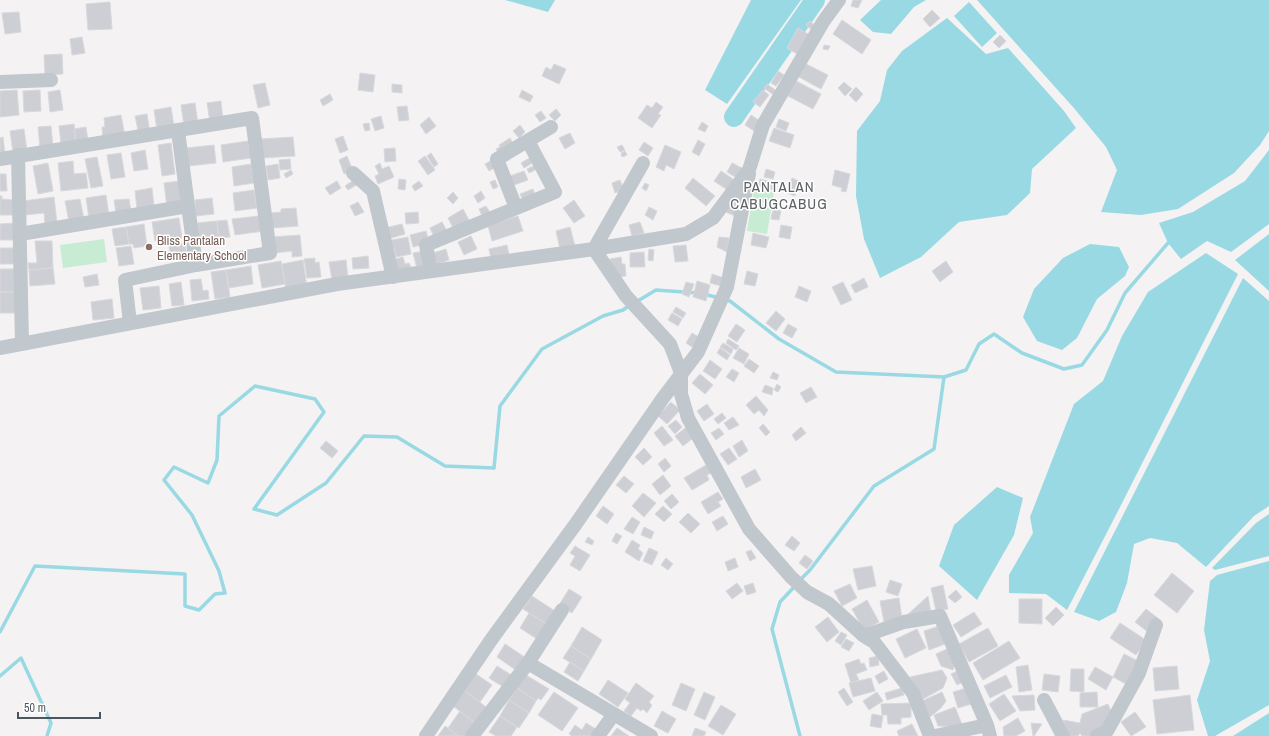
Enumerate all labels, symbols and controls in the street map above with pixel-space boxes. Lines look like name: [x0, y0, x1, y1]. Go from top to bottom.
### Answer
district label: PANTALAN CABUGCABUG: [730, 176, 828, 214]
place label: Bliss Pantalan Elementary School: [157, 232, 246, 264]
marker: Bliss Pantalan Elementary School: [144, 242, 154, 252]
scale bar: [18, 694, 100, 720]
text: 50 m: [24, 700, 46, 716]

